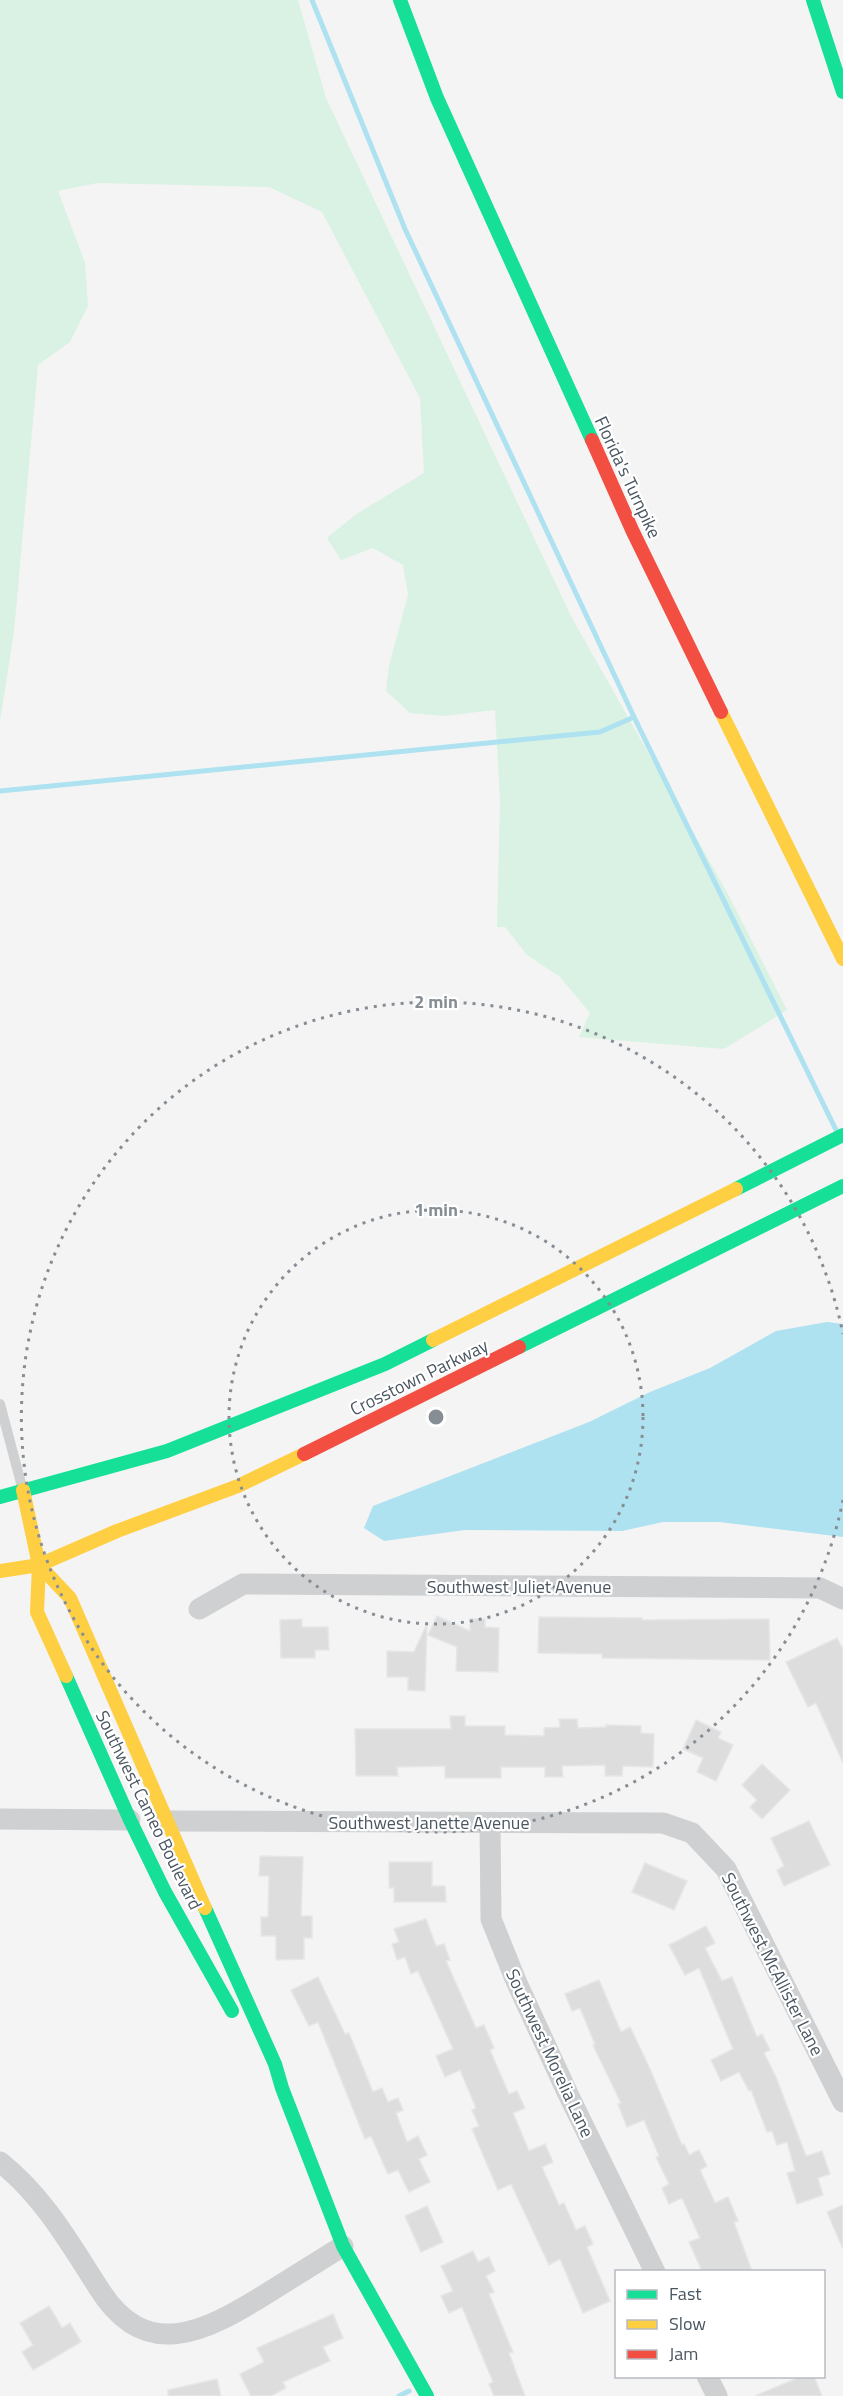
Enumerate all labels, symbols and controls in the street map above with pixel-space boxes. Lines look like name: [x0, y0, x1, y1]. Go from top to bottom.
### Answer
street label: Florida's Turnpike: [588, 411, 668, 543]
text: 2 min: [414, 988, 458, 1015]
text: 1 min: [414, 1196, 458, 1223]
street label: Crosstown Parkway: [345, 1332, 493, 1422]
centre of rings: [426, 1407, 446, 1427]
street label: Southwest Juliet Avenue: [427, 1573, 611, 1600]
street label: Southwest Cameo Boulevard: [89, 1706, 209, 1914]
street label: Southwest Janette Avenue: [329, 1809, 530, 1836]
street label: Southwest McAllister Lane: [715, 1868, 831, 2060]
street label: Southwest Morelia Lane: [499, 1964, 601, 2142]
legend: [615, 2270, 825, 2378]
text: Fast: [669, 2280, 702, 2307]
text: Slow: [669, 2310, 706, 2337]
text: Jam: [669, 2340, 698, 2367]

